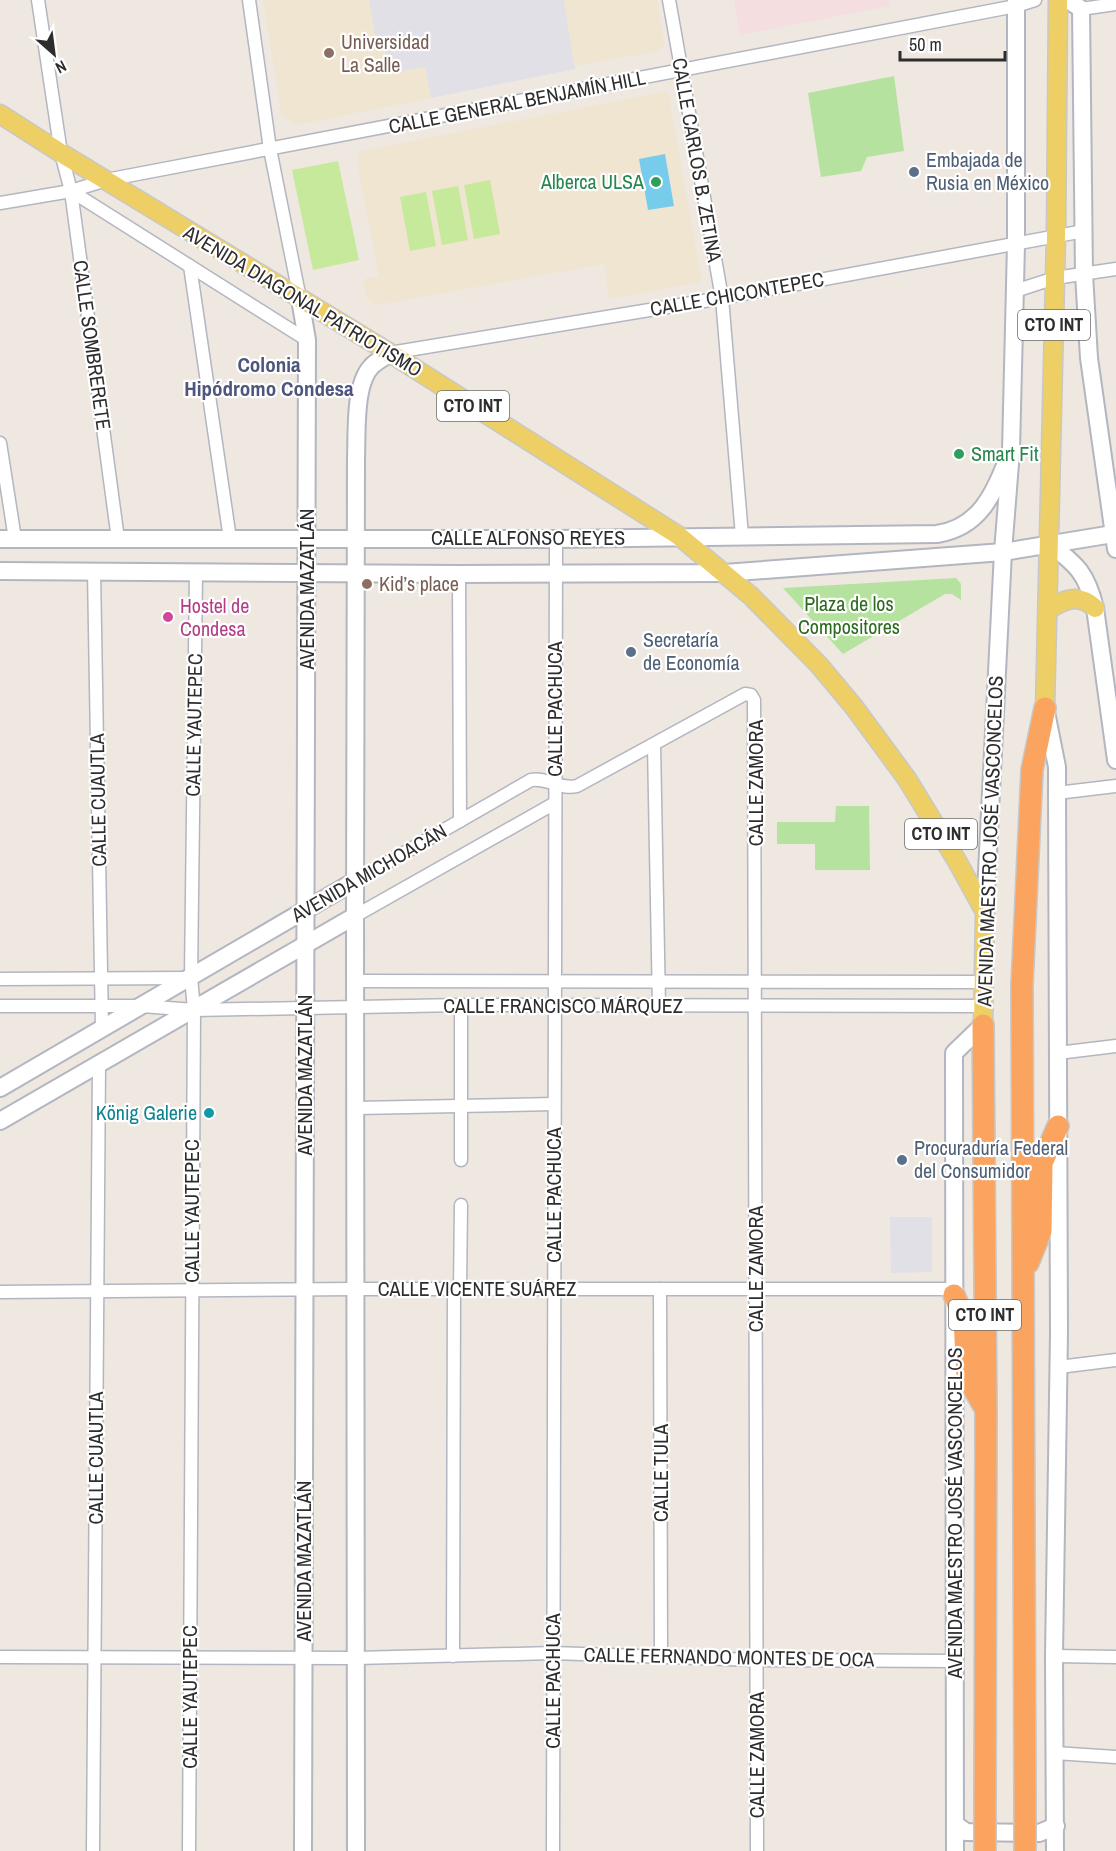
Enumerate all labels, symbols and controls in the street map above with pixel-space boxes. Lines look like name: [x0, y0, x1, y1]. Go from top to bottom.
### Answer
north arrow: [24, 24, 84, 84]
scale bar: [900, 24, 1005, 62]
place label: Universidad La Salle: [341, 28, 429, 78]
text: 50 m: [909, 32, 942, 57]
marker: Universidad La Salle: [322, 46, 336, 60]
text: N: [52, 55, 70, 79]
street label: CALLE CARLOS B. ZETINA: [666, 56, 729, 264]
street label: CALLE GENERAL BENJAMÍN HILL: [386, 63, 648, 140]
place label: Embajada de Rusia en México: [926, 146, 1049, 196]
marker: Embajada de Rusia en México: [907, 165, 921, 179]
place label: Alberca ULSA: [540, 168, 644, 195]
marker: Alberca ULSA: [649, 175, 663, 189]
street label: AVENIDA DIAGONAL PATRIOTISMO: [178, 218, 428, 383]
street label: CALLE SOMBRERETE: [67, 258, 118, 432]
street label: CALLE CHICONTEPEC: [648, 265, 826, 322]
road number: CTO INT: [1018, 310, 1090, 340]
district label: Colonia Hipódromo Condesa: [184, 350, 354, 403]
road number: CTO INT: [437, 391, 509, 421]
place label: Smart Fit: [971, 440, 1039, 467]
marker: Smart Fit: [952, 447, 966, 461]
street label: AVENIDA MAZATLÁN: [293, 509, 320, 670]
street label: CALLE ALFONSO REYES: [431, 524, 625, 551]
place label: Kid’s place: [379, 570, 459, 597]
marker: Kid’s place: [360, 577, 374, 591]
park label: Plaza de los Compositores: [798, 590, 900, 640]
place label: Hostel de Condesa: [180, 592, 249, 642]
marker: Hostel de Condesa: [161, 610, 175, 624]
place label: Secretaría de Economía: [643, 626, 740, 676]
street label: CALLE PACHUCA: [541, 641, 568, 777]
marker: Secretaría de Economía: [624, 645, 638, 659]
street label: CALLE YAUTEPEC: [179, 653, 208, 797]
street label: AVENIDA MAESTRO JOSÉ VASCONCELOS: [970, 675, 1009, 1008]
street label: CALLE ZAMORA: [742, 720, 769, 846]
street label: CALLE CUAUTLA: [83, 733, 112, 867]
street label: AVENIDA MICHOACÁN: [285, 817, 451, 928]
road number: CTO INT: [905, 819, 977, 849]
street label: CALLE FRANCISCO MÁRQUEZ: [443, 992, 683, 1019]
street label: AVENIDA MAZATLÁN: [291, 995, 318, 1156]
place label: König Galerie: [96, 1099, 197, 1126]
marker: König Galerie: [202, 1106, 216, 1120]
street label: CALLE PACHUCA: [540, 1127, 567, 1263]
place label: Procuraduría Federal del Consumidor: [914, 1134, 1068, 1184]
street label: CALLE YAUTEPEC: [178, 1139, 205, 1283]
marker: Procuraduría Federal del Consumidor: [895, 1153, 909, 1167]
street label: CALLE ZAMORA: [742, 1206, 769, 1332]
street label: CALLE VICENTE SUÁREZ: [378, 1275, 576, 1302]
road number: CTO INT: [949, 1300, 1021, 1330]
street label: AVENIDA MAESTRO JOSÉ VASCONCELOS: [941, 1347, 968, 1680]
street label: CALLE CUAUTLA: [82, 1391, 109, 1525]
street label: CALLE TULA: [647, 1424, 674, 1522]
street label: AVENIDA MAZATLÁN: [290, 1481, 317, 1642]
street label: CALLE PACHUCA: [539, 1613, 566, 1749]
street label: CALLE YAUTEPEC: [176, 1625, 203, 1769]
street label: CALLE FERNANDO MONTES DE OCA: [583, 1640, 875, 1673]
street label: CALLE ZAMORA: [743, 1692, 770, 1818]

